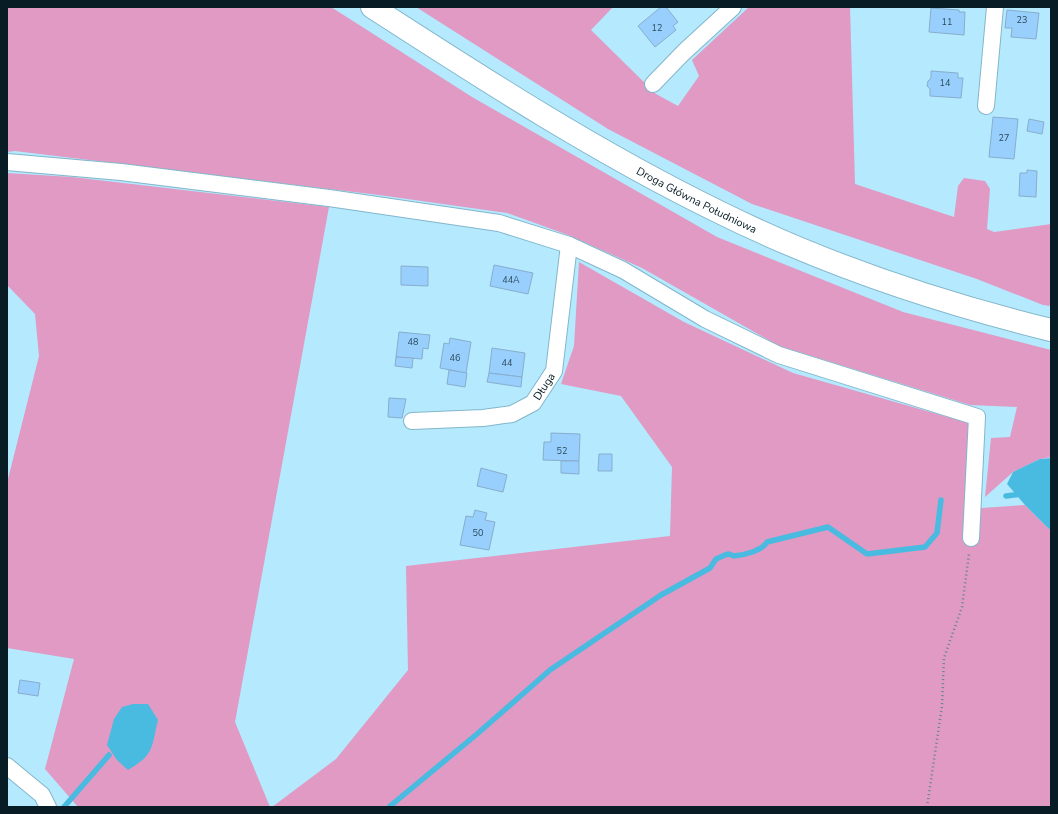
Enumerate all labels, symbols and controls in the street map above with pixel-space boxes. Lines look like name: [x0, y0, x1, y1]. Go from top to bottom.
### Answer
house number: 23: [1017, 14, 1027, 26]
house number: 11: [942, 16, 952, 28]
house number: 12: [652, 22, 662, 34]
house number: 14: [940, 77, 951, 89]
house number: 27: [999, 132, 1009, 144]
street label: Droga Główna Południowa: [634, 164, 759, 237]
house number: 44A: [502, 274, 520, 286]
house number: 48: [408, 336, 418, 348]
house number: 46: [450, 352, 460, 364]
house number: 44: [502, 357, 513, 369]
street label: Długa: [530, 370, 559, 403]
house number: 52: [557, 445, 567, 457]
house number: 50: [473, 527, 483, 539]

